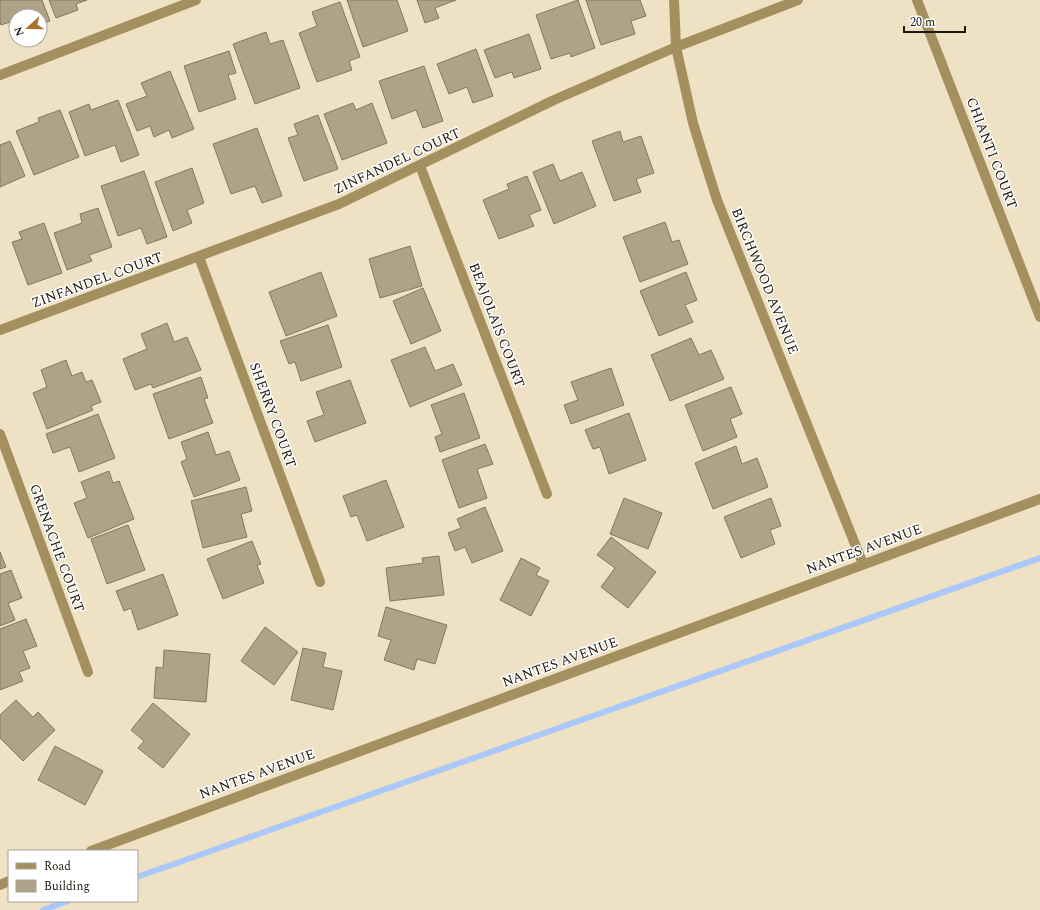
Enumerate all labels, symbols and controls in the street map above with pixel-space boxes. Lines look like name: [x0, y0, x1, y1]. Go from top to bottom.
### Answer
north arrow: [8, 8, 48, 48]
scale bar: [904, 8, 965, 34]
text: 20 m: [910, 13, 935, 32]
text: N: [10, 24, 29, 39]
street label: CHIANTI COURT: [961, 94, 1023, 212]
street label: ZINFANDEL COURT: [330, 122, 464, 200]
street label: BIRCHWOOD AVENUE: [726, 205, 804, 357]
street label: ZINFANDEL COURT: [29, 247, 165, 313]
street label: BEAJOLAIS COURT: [463, 259, 531, 391]
street label: SHERRY COURT: [244, 359, 302, 471]
street label: GRENACHE COURT: [24, 481, 90, 615]
street label: NANTES AVENUE: [803, 518, 925, 580]
street label: NANTES AVENUE: [499, 631, 621, 693]
street label: NANTES AVENUE: [196, 743, 318, 805]
legend: [8, 850, 138, 902]
text: Road: [44, 857, 71, 876]
text: Building: [44, 877, 90, 896]

